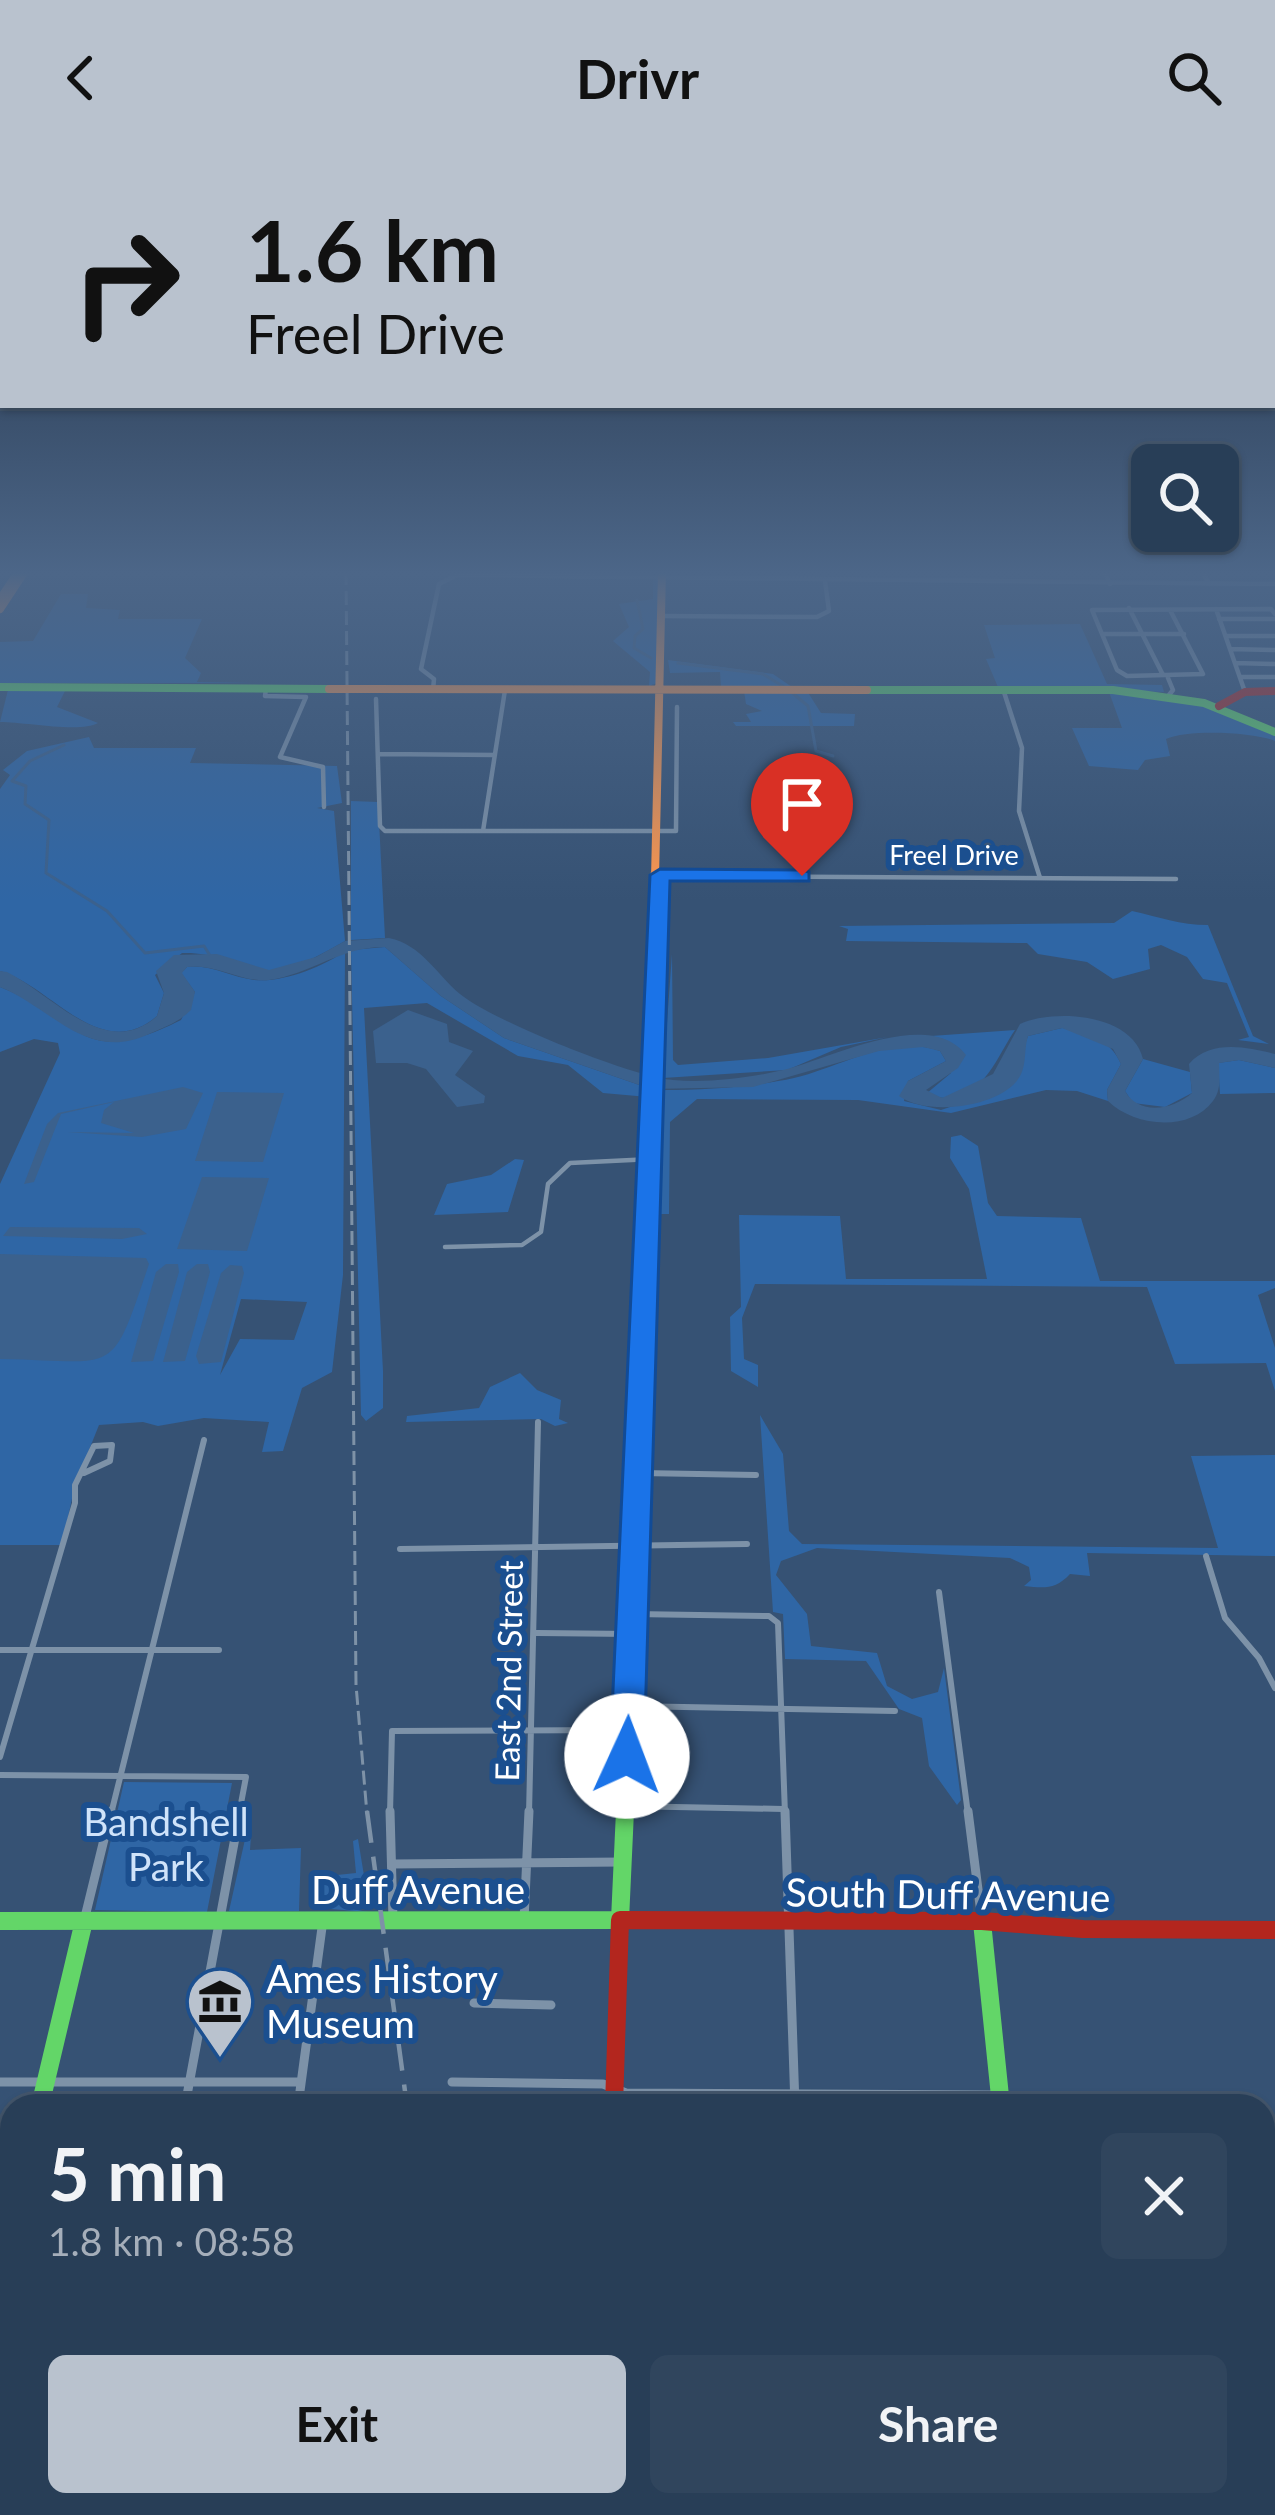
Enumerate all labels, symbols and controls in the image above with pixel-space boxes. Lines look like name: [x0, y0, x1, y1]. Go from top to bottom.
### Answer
icon: back: [48, 45, 114, 111]
icon: search: [1161, 45, 1227, 111]
text: Drivr: [576, 46, 699, 111]
text: 1.6 km: [246, 199, 499, 300]
icon: right: [48, 204, 204, 360]
text: Freel Drive: [246, 301, 505, 366]
map controls: [1131, 444, 1239, 552]
button: search: [1131, 444, 1239, 552]
pin: [751, 753, 853, 876]
icon: arrive: [769, 771, 835, 837]
street label: Freel Drive: [889, 838, 1019, 871]
street label: East 2nd Street: [486, 1560, 530, 1782]
position arrow: [564, 1693, 690, 1819]
park label: Bandshell Park: [83, 1798, 249, 1889]
street label: Duff Avenue: [311, 1866, 525, 1912]
street label: South Duff Avenue: [785, 1868, 1111, 1920]
place label: Ames History Museum: [266, 1955, 498, 2046]
museum icon: Ames History Museum: [185, 1966, 255, 2060]
text: 5 min: [48, 2130, 226, 2216]
button: close: [1101, 2133, 1227, 2259]
text: 1.8 km · 08:58: [48, 2218, 295, 2264]
button: Exit: [48, 2355, 626, 2493]
button: Share: [650, 2355, 1227, 2493]

